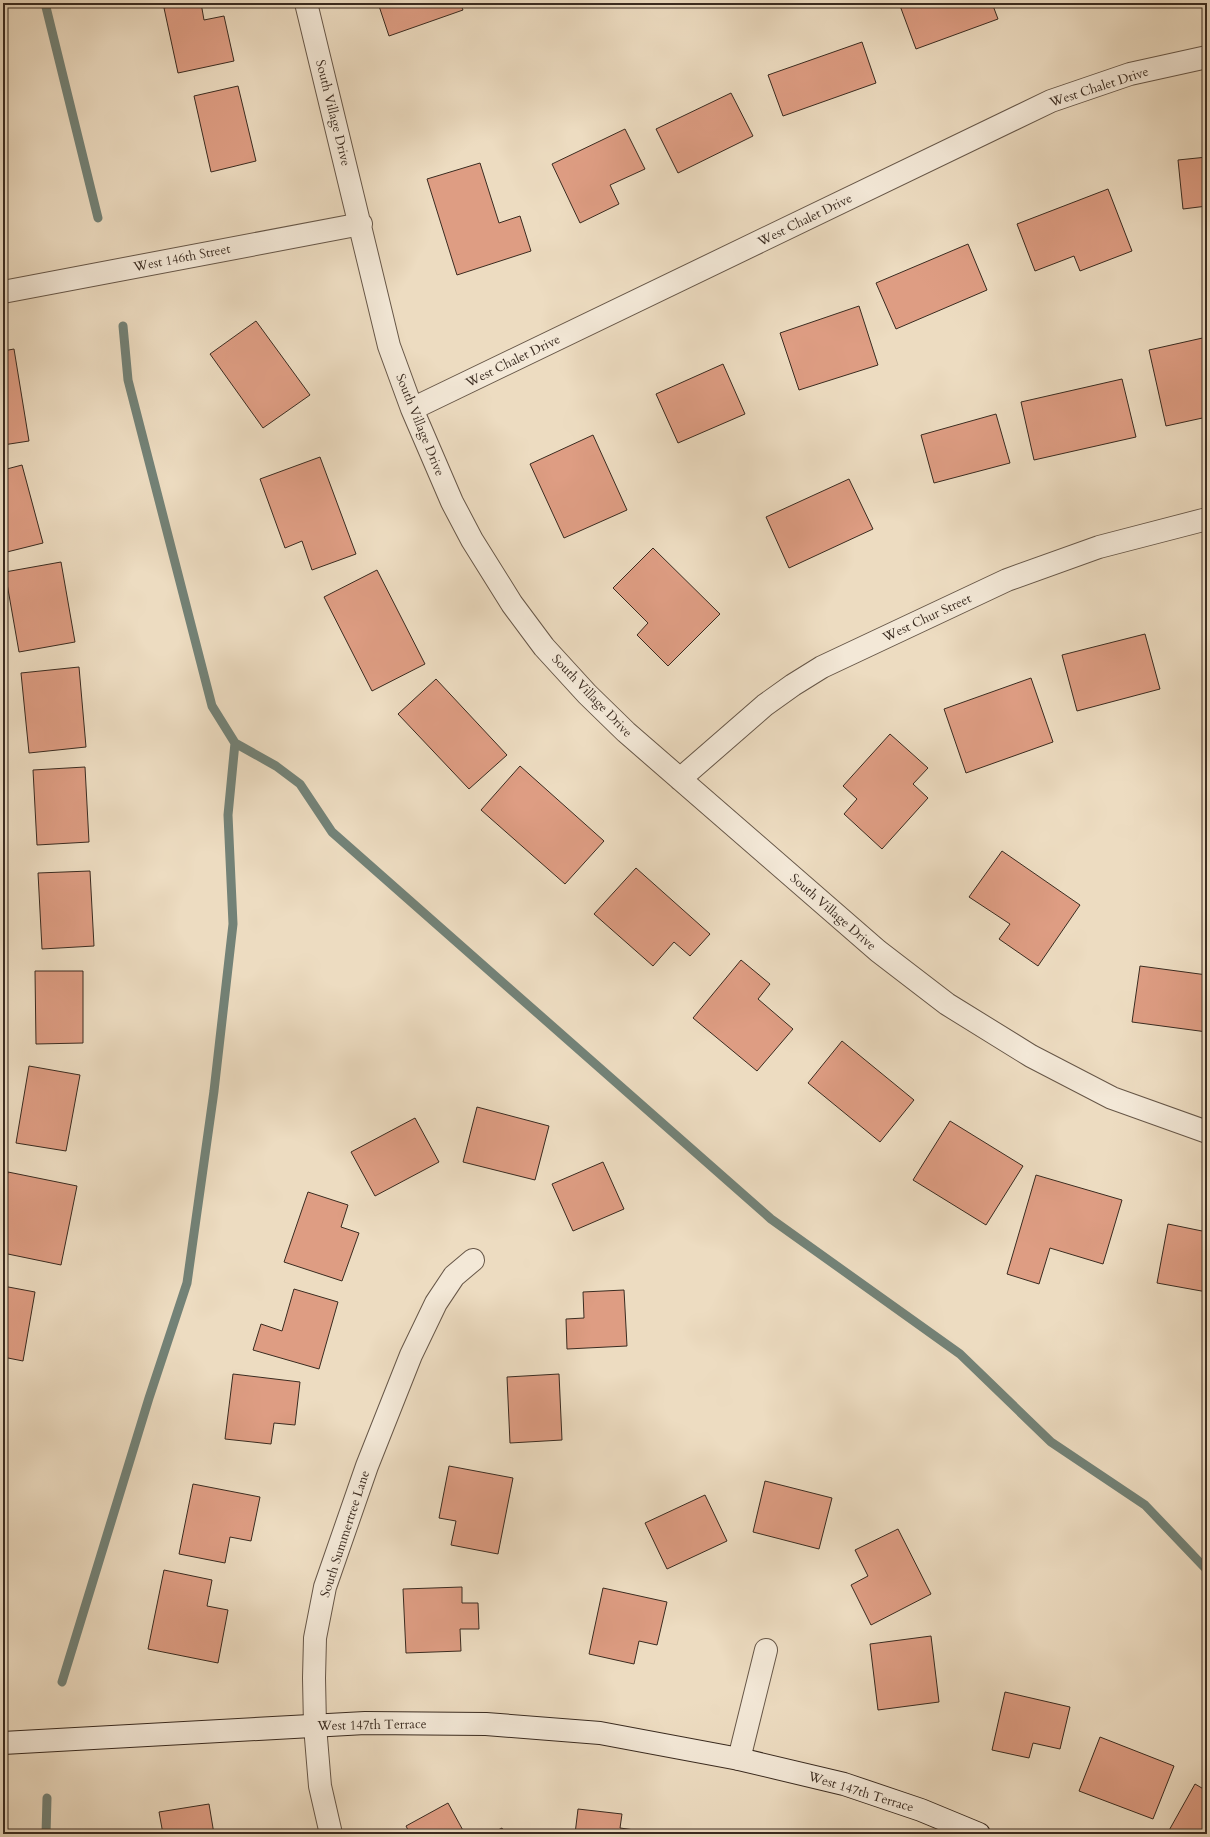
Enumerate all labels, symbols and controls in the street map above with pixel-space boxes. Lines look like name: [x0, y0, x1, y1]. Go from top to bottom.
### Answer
street label: South Village Drive: [311, 58, 355, 168]
street label: West Chalet Drive: [1046, 62, 1151, 112]
street label: West Chalet Drive: [754, 189, 855, 251]
street label: West 146th Street: [131, 240, 232, 276]
street label: West Chalet Drive: [462, 330, 563, 392]
street label: South Village Drive: [391, 371, 449, 479]
street label: West Chur Street: [879, 590, 974, 647]
street label: South Village Drive: [548, 651, 636, 742]
street label: South Village Drive: [786, 869, 880, 955]
street label: South Summertree Lane: [316, 1468, 374, 1600]
street label: West 147th Terrace: [316, 1715, 427, 1735]
street label: West 147th Terrace: [805, 1767, 916, 1817]

